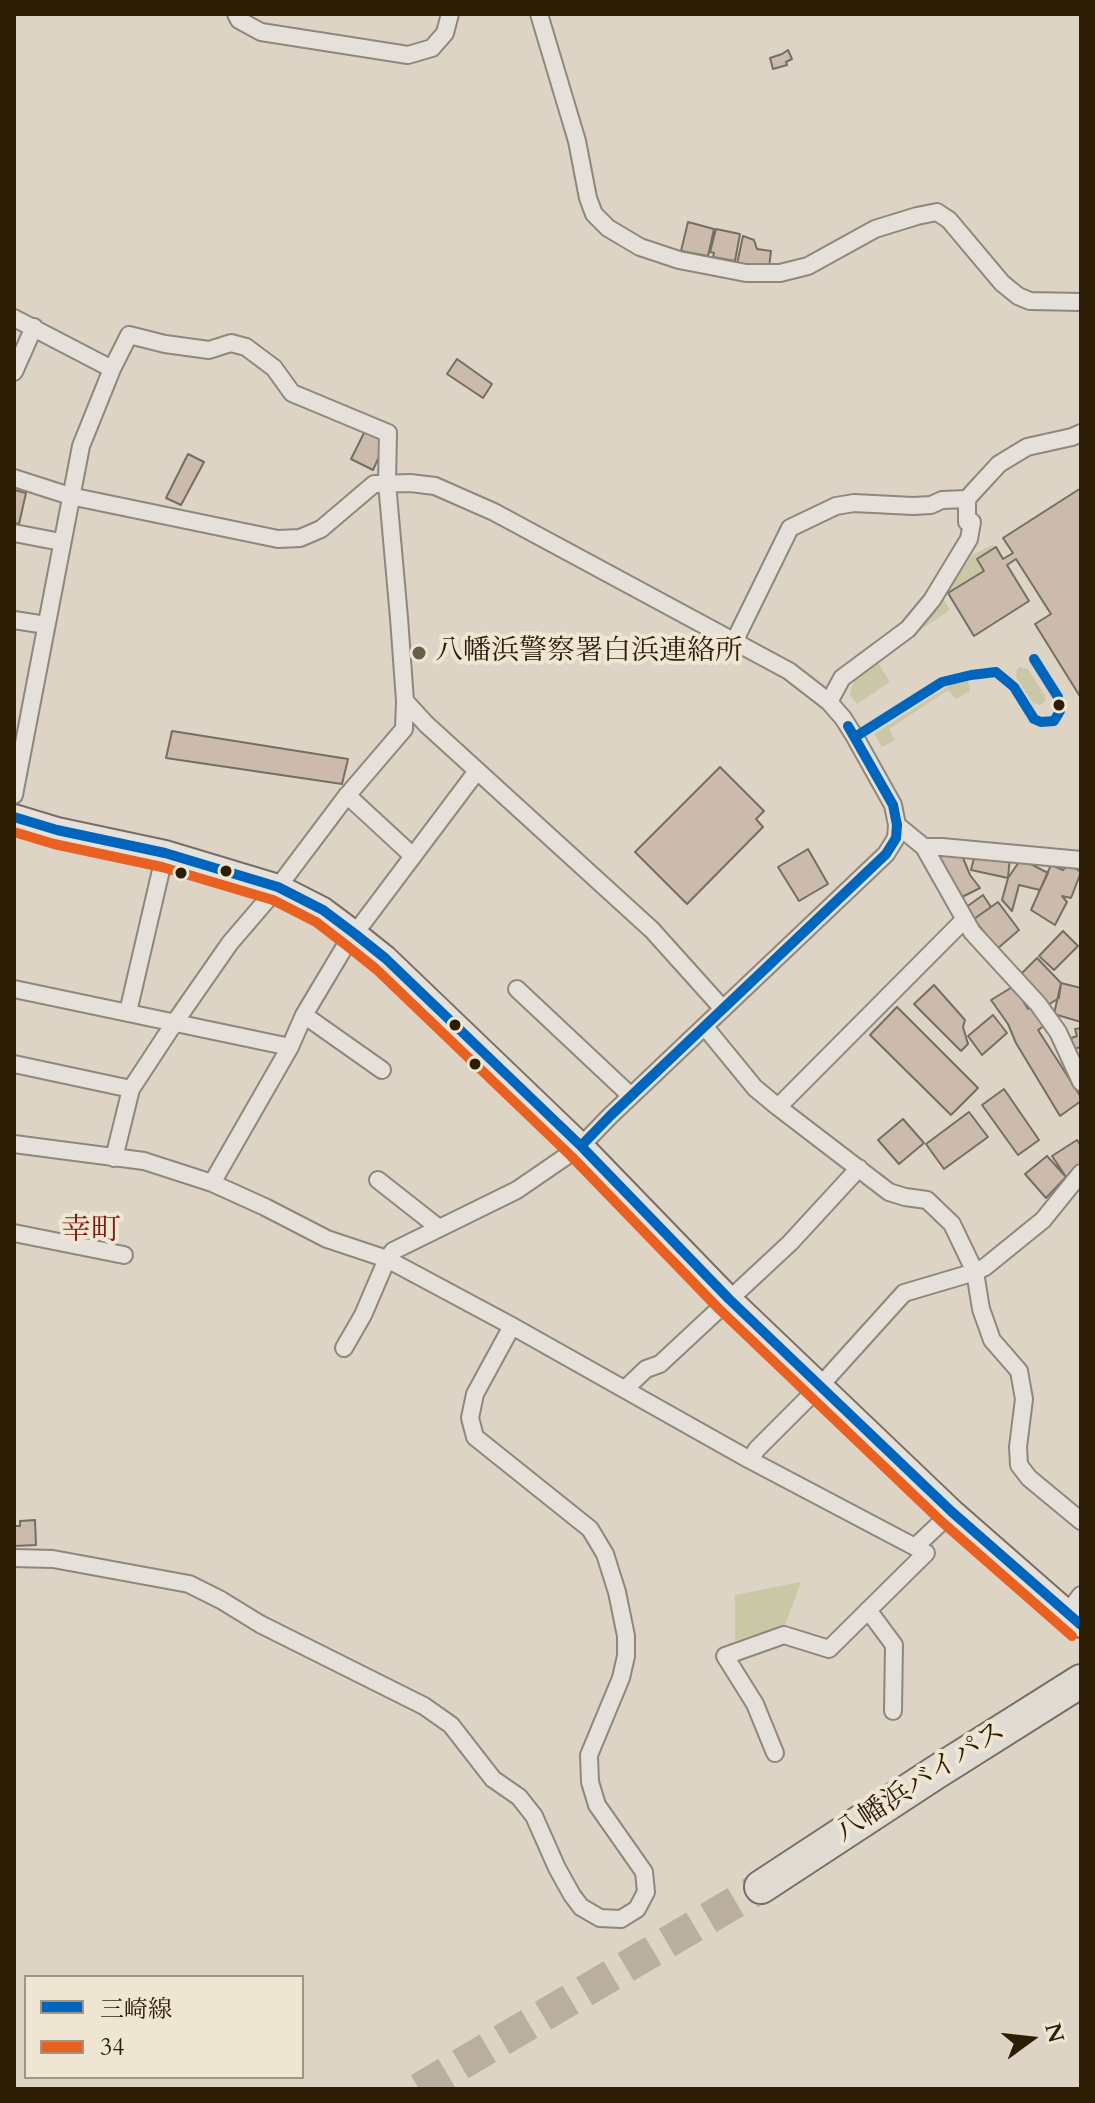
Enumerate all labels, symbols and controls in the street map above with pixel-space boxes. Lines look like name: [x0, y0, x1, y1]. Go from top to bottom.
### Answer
place label: 八幡浜警察署白浜連絡所: [435, 636, 743, 670]
marker: 八幡浜警察署白浜連絡所: [410, 644, 428, 662]
unlabelled marker: [1051, 697, 1067, 713]
unlabelled marker: [218, 863, 234, 879]
unlabelled marker: [173, 865, 189, 881]
unlabelled marker: [447, 1017, 463, 1033]
unlabelled marker: [467, 1056, 483, 1072]
district label: 幸町: [61, 1214, 121, 1250]
street label: 八幡浜バイパス: [830, 1716, 1012, 1850]
legend: [24, 1975, 304, 2079]
text: 三崎線: [100, 1993, 172, 2026]
north arrow: [991, 1999, 1071, 2079]
text: N: [1037, 2020, 1071, 2046]
text: 34: [100, 2031, 125, 2064]

